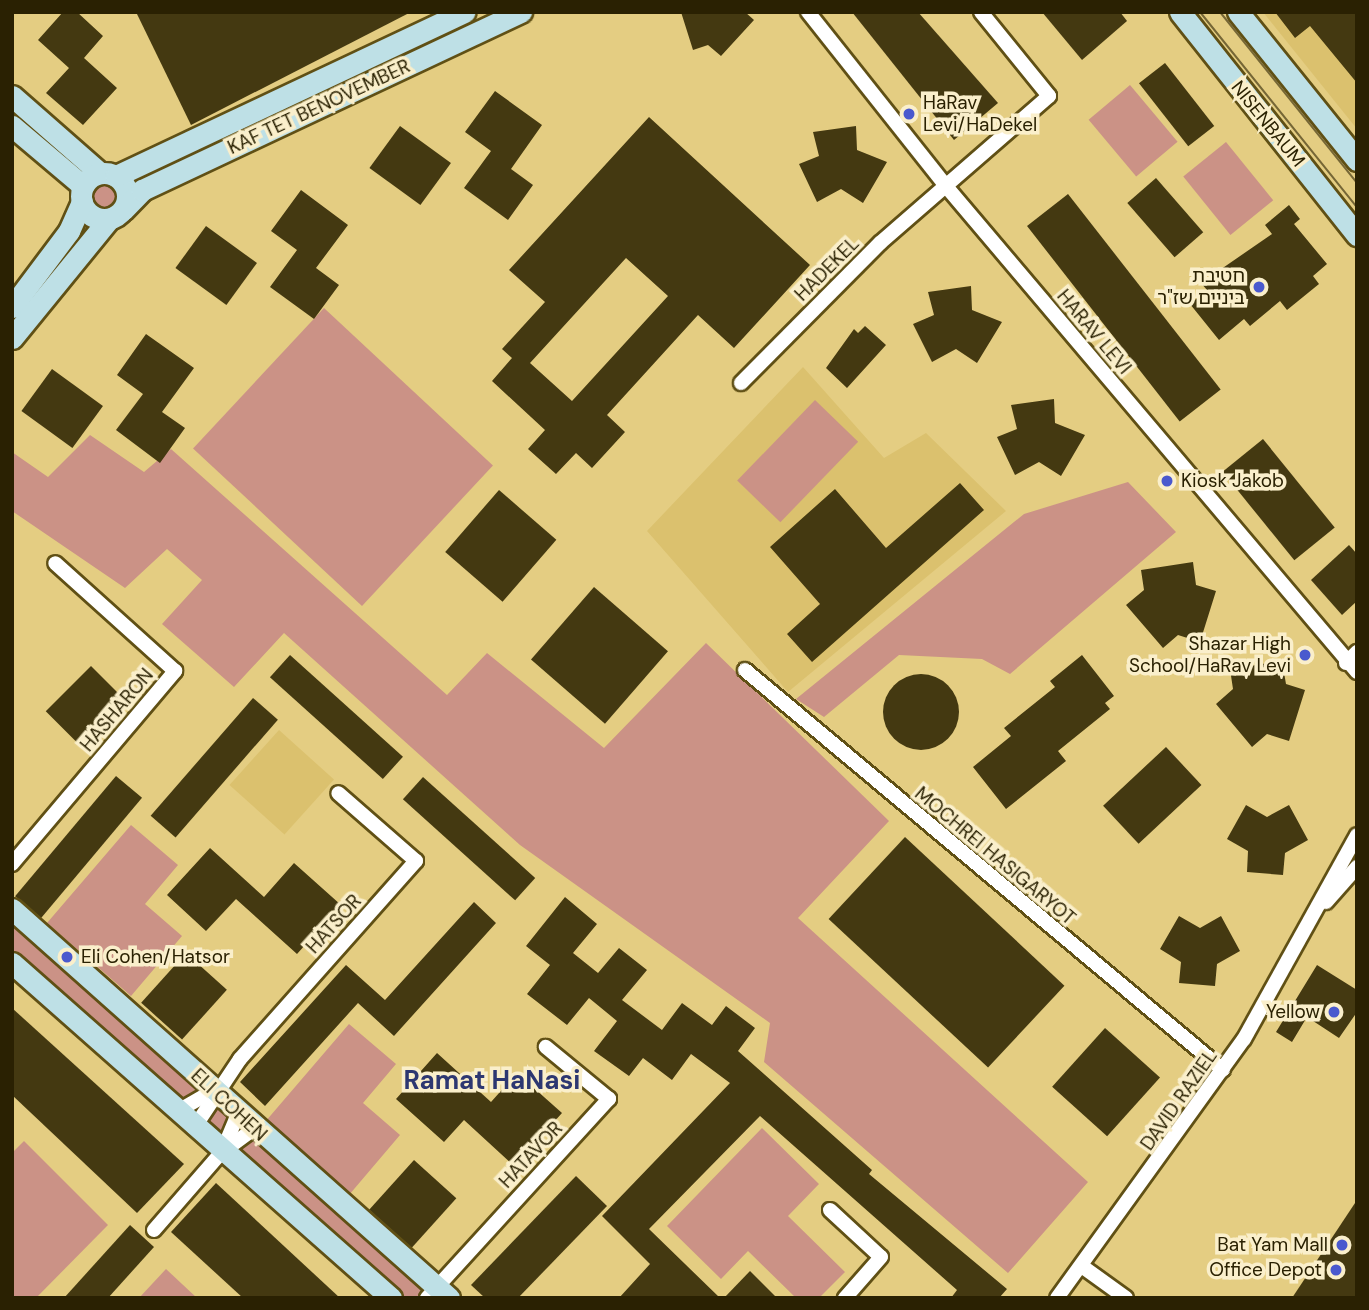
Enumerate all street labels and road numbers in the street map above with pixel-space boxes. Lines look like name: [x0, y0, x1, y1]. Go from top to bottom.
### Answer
street label: KAF TET BENOVEMBER: [224, 55, 414, 159]
street label: NISENBAUM: [1226, 76, 1310, 172]
street label: HADEKEL: [790, 232, 864, 306]
street label: HARAV LEVI: [1052, 285, 1136, 379]
street label: HASHARON: [76, 664, 158, 756]
street label: MOCHREI HASIGARYOT: [910, 782, 1080, 930]
street label: HATSOR: [302, 890, 366, 958]
street label: DAVID RAZIEL: [1136, 1045, 1222, 1155]
street label: ELI COHEN: [186, 1064, 272, 1146]
street label: HATAVOR: [495, 1117, 567, 1193]

